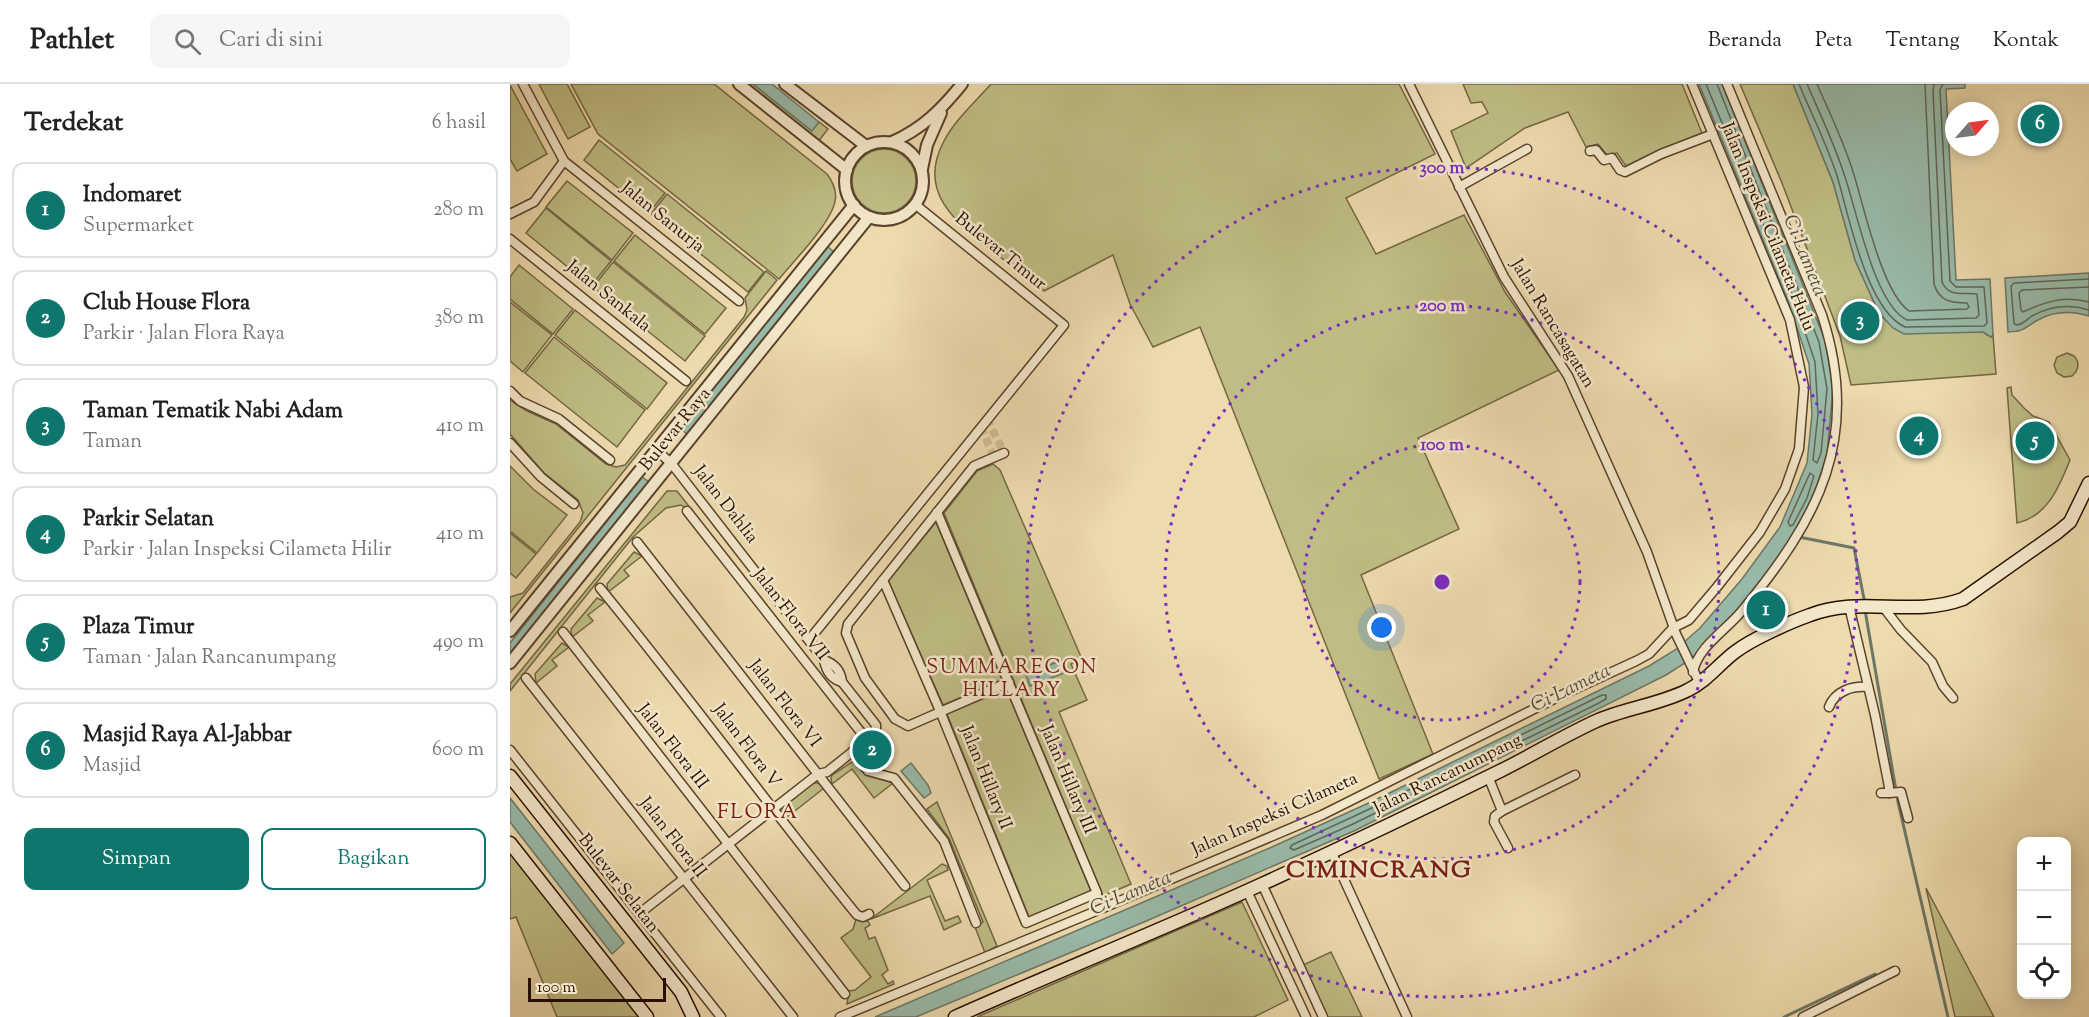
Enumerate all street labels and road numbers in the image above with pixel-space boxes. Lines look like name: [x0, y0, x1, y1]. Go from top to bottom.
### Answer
street label: Jalan Inspeksi Cilameta Hulu: [1713, 118, 1821, 335]
street label: Jalan Sanurja: [614, 175, 710, 260]
street label: Bulevar Timur: [949, 207, 1052, 297]
street label: Jalan Sankala: [559, 254, 656, 339]
street label: Jalan Rancasagatan: [1503, 254, 1601, 394]
street label: Bulevar Raya: [634, 383, 718, 477]
street label: Jalan Dahlia: [686, 460, 764, 550]
street label: Jalan Flora VII: [745, 562, 835, 667]
street label: Jalan Flora VI: [743, 656, 825, 752]
street label: Jalan Flora III: [630, 698, 714, 795]
street label: Jalan Flora V: [707, 700, 785, 792]
street label: Jalan Hillary II: [952, 721, 1018, 834]
street label: Jalan Hillary III: [1032, 721, 1102, 839]
street label: Jalan Rancanumpang: [1368, 728, 1527, 823]
street label: Jalan Inspeksi Cilameta: [1187, 767, 1362, 864]
street label: Jalan Flora II: [631, 791, 712, 884]
street label: Bulevar Selatan: [571, 829, 665, 940]

